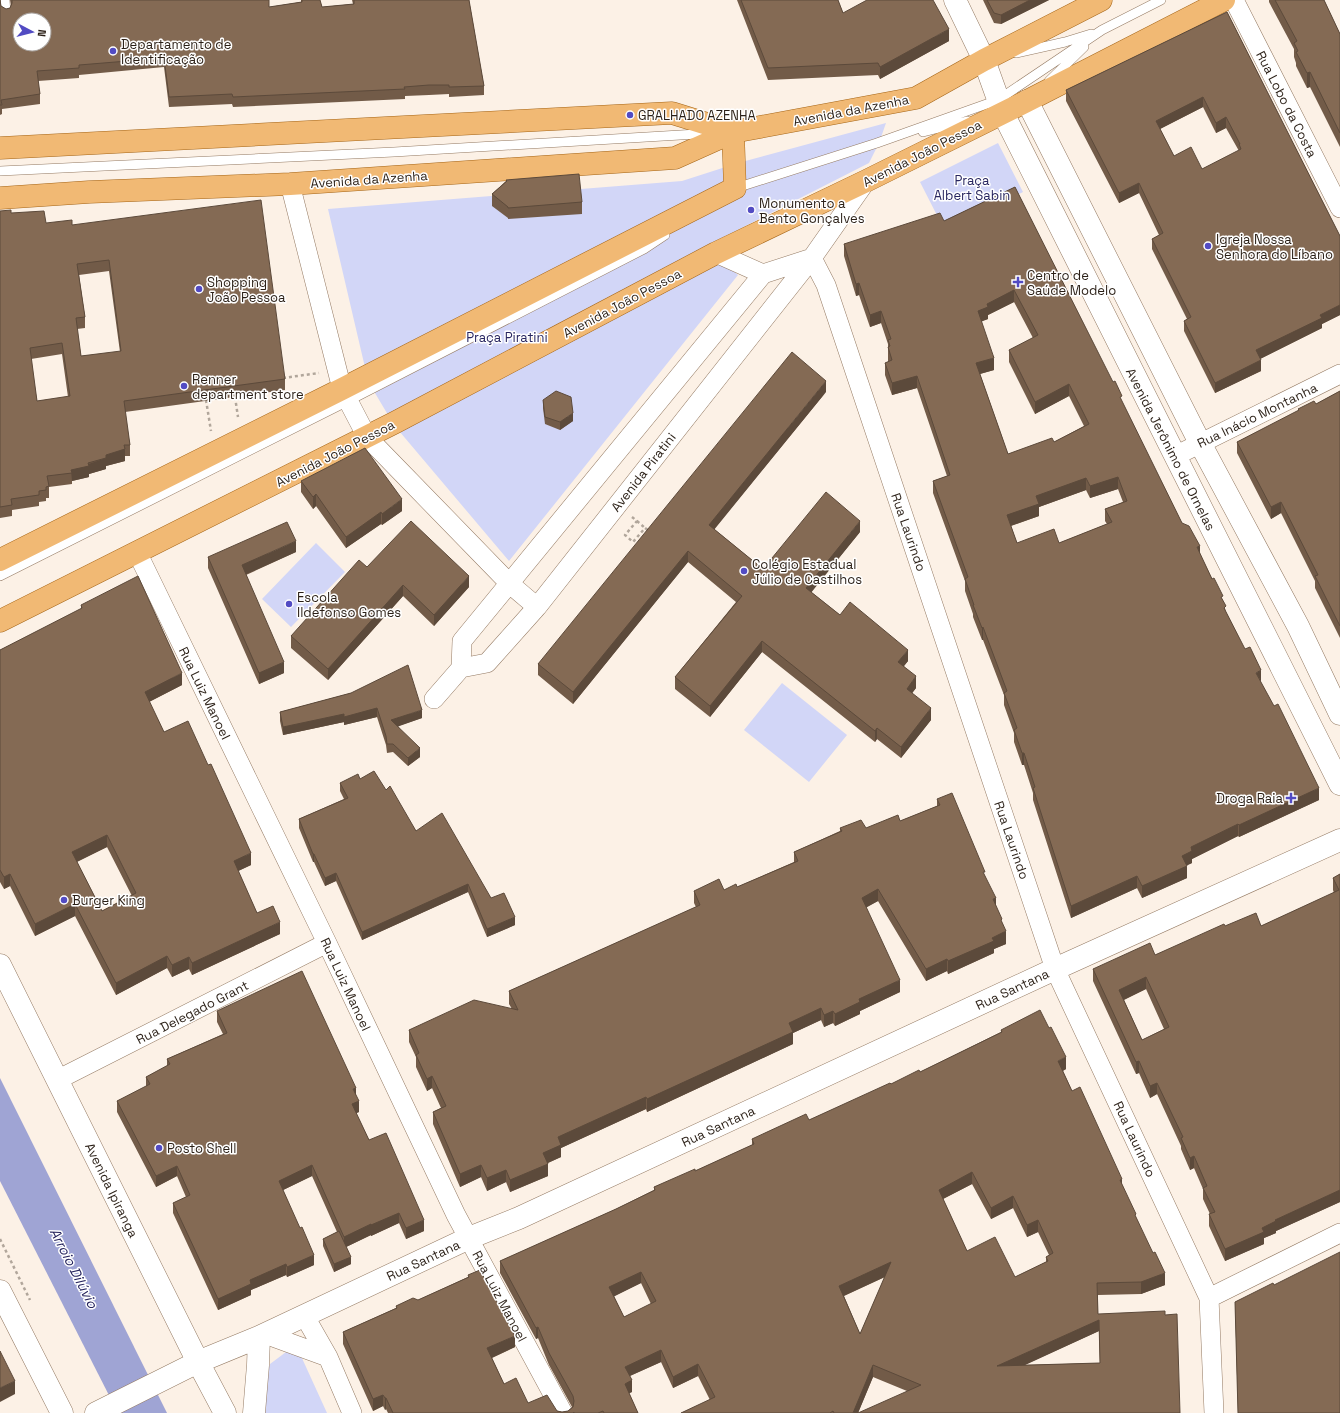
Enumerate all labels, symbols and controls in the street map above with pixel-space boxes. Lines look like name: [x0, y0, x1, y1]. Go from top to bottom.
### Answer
north arrow: [12, 12, 52, 52]
text: N: [35, 29, 49, 38]
place label: Departamento de Identificação: [121, 36, 231, 68]
marker: Departamento de Identificação: [108, 46, 118, 56]
street label: Rua Lobo da Costa: [1252, 48, 1321, 161]
street label: Avenida da Azenha: [792, 91, 911, 130]
place label: GRALHADO AZENHA: [638, 107, 756, 124]
marker: GRALHADO AZENHA: [625, 110, 635, 120]
street label: Avenida João Pessoa: [860, 116, 985, 191]
street label: Avenida da Azenha: [310, 167, 429, 192]
park label: Praça Albert Sabin: [934, 172, 1010, 204]
place label: Monumento a Bento Gonçalves: [759, 195, 865, 227]
marker: Monumento a Bento Gonçalves: [746, 205, 756, 215]
place label: Igreja Nossa Senhora do Líbano: [1216, 231, 1333, 263]
marker: Igreja Nossa Senhora do Líbano: [1203, 241, 1213, 251]
street label: Avenida João Pessoa: [560, 265, 685, 342]
place label: Centro de Saúde Modelo: [1027, 267, 1116, 299]
place label: Shopping João Pessoa: [207, 274, 286, 306]
marker: Centro de Saúde Modelo: [1012, 276, 1024, 288]
marker: Shopping João Pessoa: [194, 284, 204, 294]
park label: Praça Piratini: [466, 329, 548, 346]
street label: Avenida Jerônimo de Ornelas: [1122, 365, 1219, 534]
place label: Renner department store: [192, 371, 304, 403]
street label: Rua Inácio Montanha: [1194, 379, 1321, 452]
marker: Renner department store: [179, 381, 189, 391]
street label: Avenida João Pessoa: [273, 416, 398, 491]
street label: Avenida Piratini: [607, 429, 680, 515]
street label: Rua Laurindo: [887, 491, 930, 574]
place label: Colégio Estadual Júlio de Castilhos: [752, 556, 862, 588]
marker: Colégio Estadual Júlio de Castilhos: [739, 566, 749, 576]
place label: Escola Ildefonso Gomes: [297, 589, 401, 621]
marker: Escola Ildefonso Gomes: [284, 599, 294, 609]
street label: Rua Luiz Manoel: [175, 644, 234, 742]
place label: Droga Raia: [1216, 790, 1284, 807]
marker: Droga Raia: [1286, 793, 1296, 803]
street label: Rua Laurindo: [990, 799, 1033, 882]
place label: Burger King: [72, 892, 145, 909]
marker: Burger King: [59, 895, 69, 905]
street label: Rua Luiz Manoel: [317, 935, 375, 1034]
street label: Rua Santana: [973, 965, 1052, 1014]
street label: Rua Delegado Grant: [133, 977, 251, 1048]
street label: Rua Laurindo: [1110, 1099, 1160, 1180]
street label: Rua Santana: [679, 1102, 758, 1151]
street label: Avenida Ipiranga: [81, 1140, 142, 1241]
place label: Posto Shell: [167, 1140, 236, 1157]
marker: Posto Shell: [154, 1143, 164, 1153]
water label: Arroio Dilúvio: [46, 1225, 102, 1312]
street label: Rua Santana: [384, 1236, 463, 1285]
street label: Rua Luiz Manoel: [468, 1248, 531, 1345]

